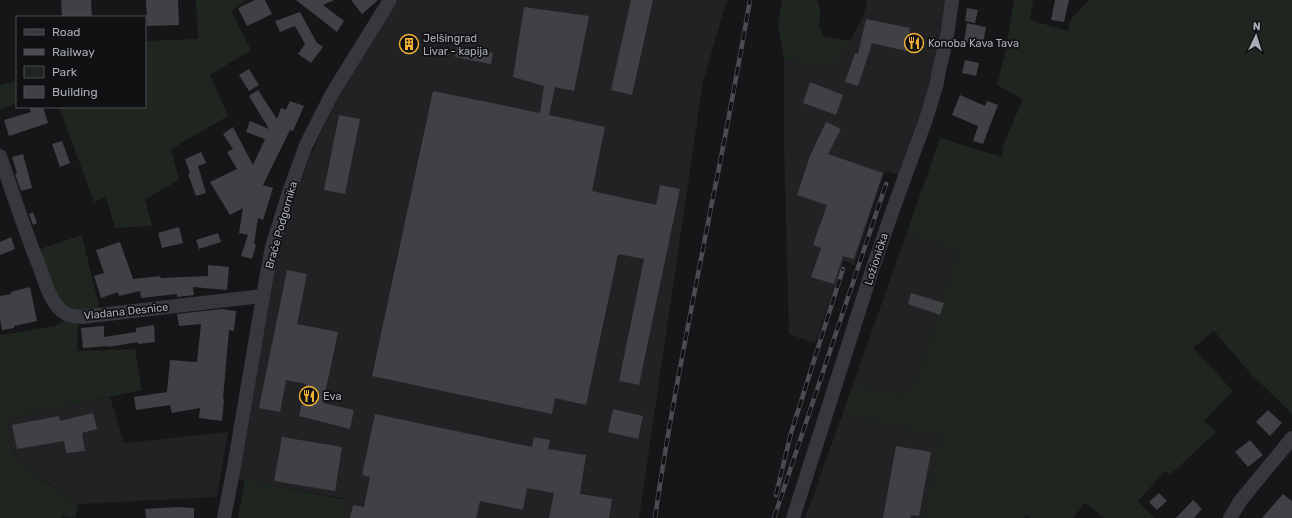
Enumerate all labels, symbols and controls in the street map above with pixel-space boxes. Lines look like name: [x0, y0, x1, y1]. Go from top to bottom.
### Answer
legend: [16, 16, 146, 108]
north arrow: [1236, 16, 1276, 56]
text: N: [1252, 20, 1261, 33]
text: Road: [52, 25, 80, 39]
place label: Jelšingrad Livar - kapija: [423, 32, 488, 58]
restaurant icon: Konoba Kava Tava: [903, 32, 925, 54]
building icon: Jelšingrad Livar - kapija: [398, 33, 420, 55]
place label: Konoba Kava Tava: [928, 37, 1019, 50]
text: Railway: [52, 45, 95, 59]
text: Park: [52, 65, 78, 79]
text: Building: [52, 85, 98, 99]
street label: Braće Podgornika: [263, 180, 300, 270]
street label: Ložionička: [862, 231, 891, 287]
street label: Vladana Desnice: [83, 301, 169, 322]
restaurant icon: Eva: [298, 385, 320, 407]
place label: Eva: [323, 390, 341, 403]

